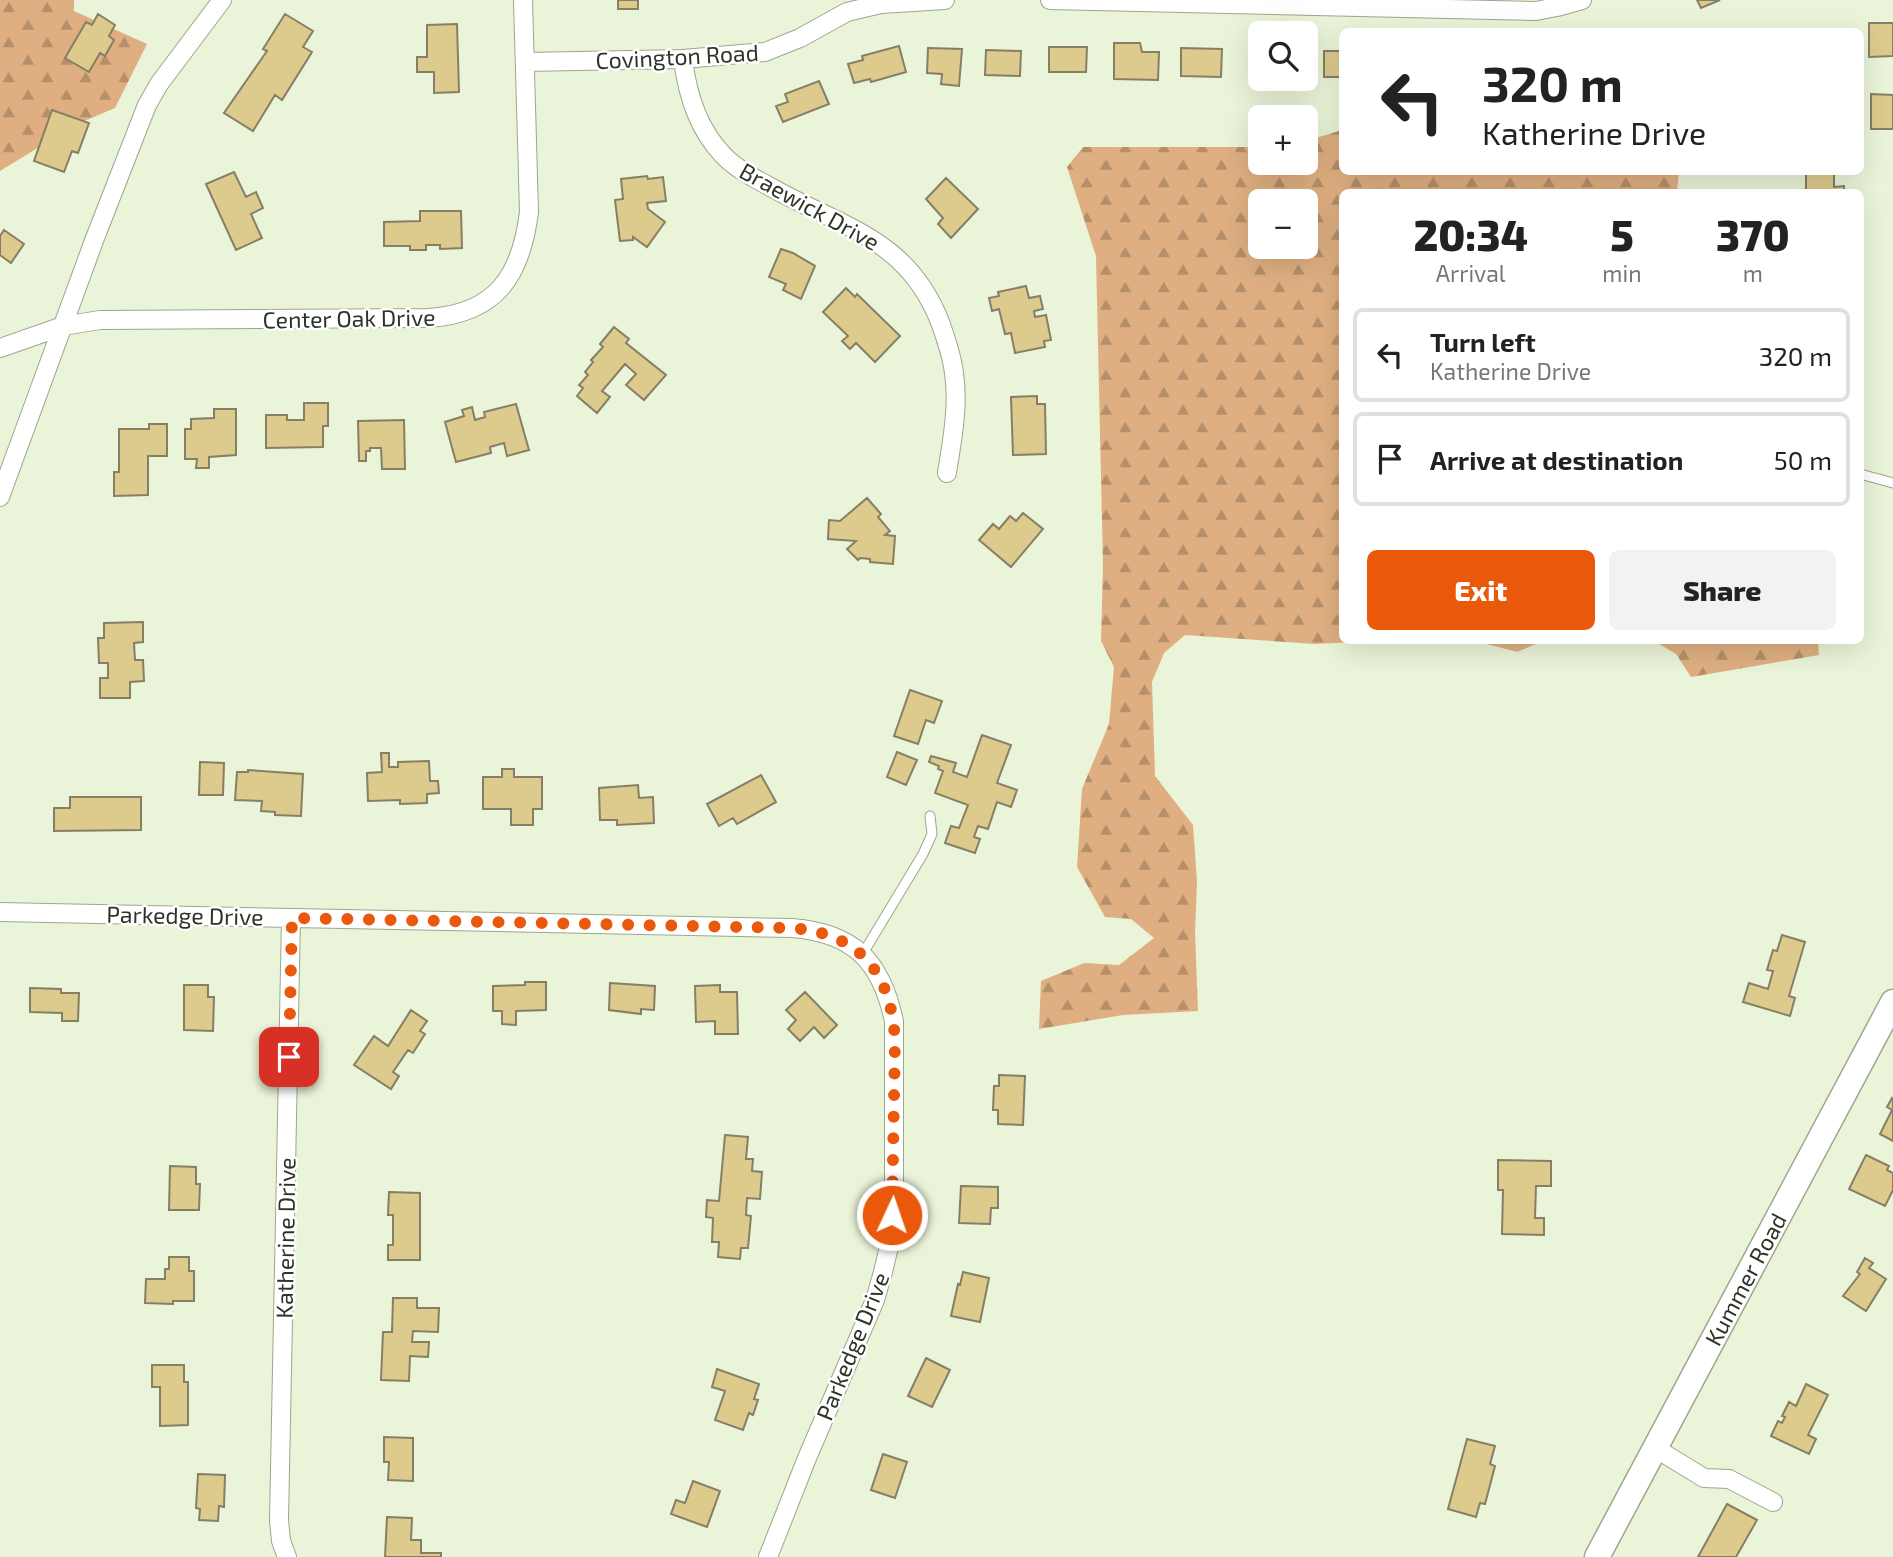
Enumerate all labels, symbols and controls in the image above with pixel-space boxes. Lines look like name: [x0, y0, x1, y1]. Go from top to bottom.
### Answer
map controls: [1248, 21, 1318, 259]
button: search: [1248, 21, 1318, 91]
street label: Covington Road: [595, 38, 759, 74]
text: 320 m: [1482, 53, 1623, 112]
icon: left: [1367, 56, 1458, 147]
button: +: [1248, 105, 1318, 175]
text: Katherine Drive: [1482, 113, 1706, 151]
street label: Braewick Drive: [735, 156, 885, 256]
button: −: [1248, 189, 1318, 259]
text: 20:34: [1413, 209, 1528, 259]
text: 5: [1610, 209, 1634, 259]
text: 370: [1716, 209, 1790, 259]
text: Arrival: [1436, 259, 1506, 287]
text: min: [1602, 259, 1642, 287]
text: m: [1743, 259, 1763, 287]
street label: Center Oak Drive: [262, 302, 436, 334]
text: Turn left: [1430, 326, 1536, 357]
icon: left: [1371, 336, 1409, 374]
text: 320 m: [1759, 340, 1832, 371]
text: Katherine Drive: [1430, 357, 1591, 385]
icon: arrive: [1371, 440, 1409, 478]
text: Arrive at destination: [1430, 444, 1683, 475]
text: 50 m: [1774, 444, 1832, 475]
button: Exit: [1367, 550, 1595, 630]
button: Share: [1609, 550, 1836, 630]
street label: Parkedge Drive: [106, 900, 264, 930]
pin: [259, 1027, 319, 1087]
icon: arrive: [270, 1038, 308, 1076]
street label: Katherine Drive: [270, 1157, 300, 1319]
position arrow: [855, 1178, 929, 1252]
street label: Kummer Road: [1698, 1208, 1792, 1350]
street label: Parkedge Drive: [810, 1268, 894, 1424]

